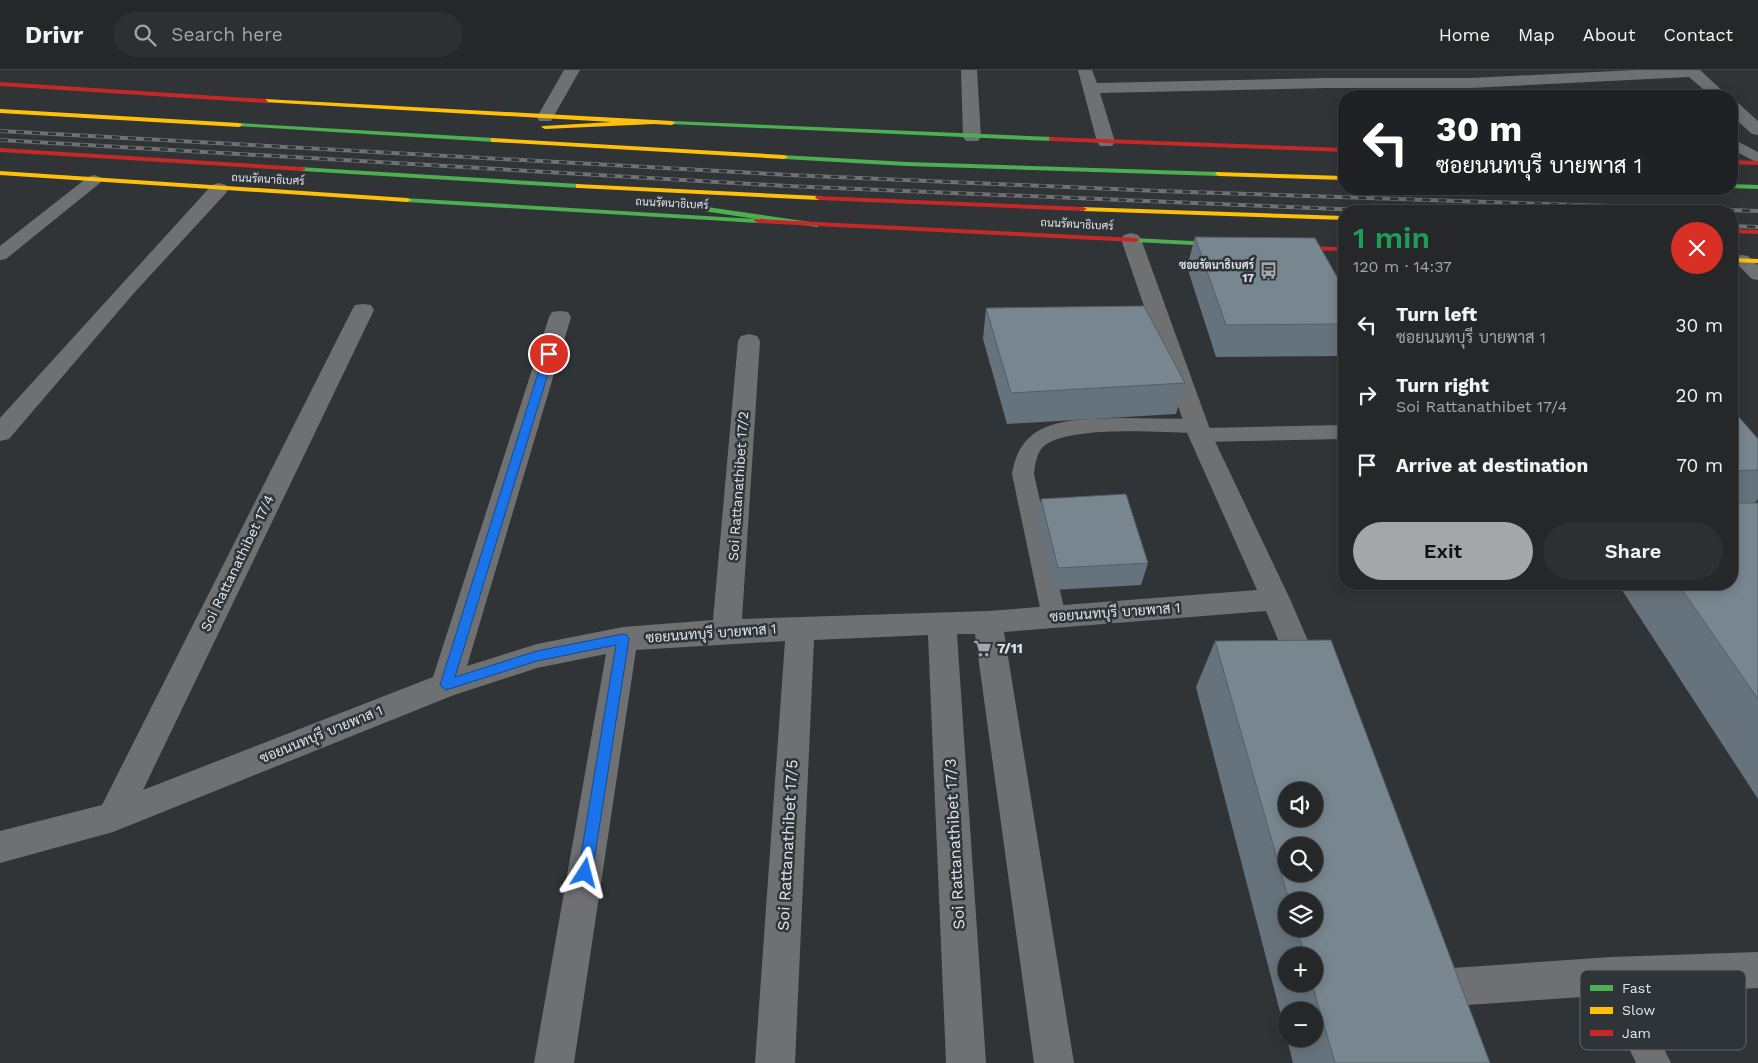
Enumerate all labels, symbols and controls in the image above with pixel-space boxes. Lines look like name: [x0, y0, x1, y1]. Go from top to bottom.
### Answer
search box: [113, 12, 463, 57]
text: Drivr: [25, 21, 83, 49]
icon: search: [131, 21, 159, 49]
text: Search here: [171, 23, 283, 46]
text: Home: [1439, 24, 1490, 45]
text: Map: [1518, 24, 1555, 45]
text: About: [1583, 24, 1635, 45]
text: Contact: [1663, 24, 1733, 45]
text: 30 m: [1436, 108, 1522, 150]
icon: left: [1353, 110, 1418, 175]
text: ซอยนนทบุรี บายพาส 1: [1436, 153, 1642, 178]
street label: ถนนรัตนาธิเบศร์: [231, 169, 305, 188]
street label: ถนนรัตนาธิเบศร์: [635, 193, 709, 212]
street label: ถนนรัตนาธิเบศร์: [1040, 214, 1114, 233]
text: 1 min: [1353, 220, 1430, 255]
button: close: [1671, 222, 1723, 274]
place label: ซอยรัตนาธิเบศร์ 17: [1179, 257, 1255, 285]
text: 120 m · 14:37: [1353, 257, 1452, 276]
bus stop icon: ซอยรัตนาธิเบศร์ 17: [1258, 261, 1278, 281]
text: Turn left: [1396, 303, 1477, 326]
icon: left: [1353, 311, 1381, 339]
text: 30 m: [1676, 314, 1723, 337]
text: ซอยนนทบุรี บายพาส 1: [1396, 328, 1546, 347]
pin: [528, 333, 570, 375]
icon: arrive: [535, 340, 563, 368]
text: Turn right: [1396, 374, 1489, 397]
icon: right: [1353, 381, 1381, 409]
text: 20 m: [1676, 384, 1723, 407]
text: Soi Rattanathibet 17/4: [1396, 397, 1567, 416]
street label: Soi Rattanathibet 17/2: [725, 411, 751, 561]
icon: arrive: [1353, 451, 1381, 479]
text: Arrive at destination: [1396, 454, 1588, 477]
text: 70 m: [1676, 454, 1723, 477]
street label: Soi Rattanathibet 17/4: [197, 492, 277, 634]
button: Exit: [1353, 522, 1533, 580]
button: Share: [1543, 522, 1723, 580]
street label: ซอยนนทบุรี บายพาส 1: [1049, 598, 1181, 627]
street label: ซอยนนทบุรี บายพาส 1: [645, 619, 777, 648]
supermarket icon: 7/11: [973, 638, 993, 658]
place label: 7/11: [997, 640, 1023, 656]
street label: ซอยนนทบุรี บายพาส 1: [257, 701, 386, 768]
street label: Soi Rattanathibet 17/3: [941, 758, 968, 930]
street label: Soi Rattanathibet 17/5: [774, 759, 801, 931]
map controls: [1278, 782, 1323, 1047]
button: sound: [1278, 782, 1323, 827]
button: search: [1278, 837, 1323, 882]
position arrow: [558, 846, 610, 898]
button: layers: [1278, 892, 1323, 937]
button: +: [1278, 947, 1323, 992]
legend: [1580, 970, 1746, 1050]
text: Fast: [1622, 980, 1651, 996]
button: −: [1278, 1002, 1323, 1047]
text: Slow: [1622, 1002, 1655, 1018]
text: Jam: [1622, 1025, 1651, 1041]

